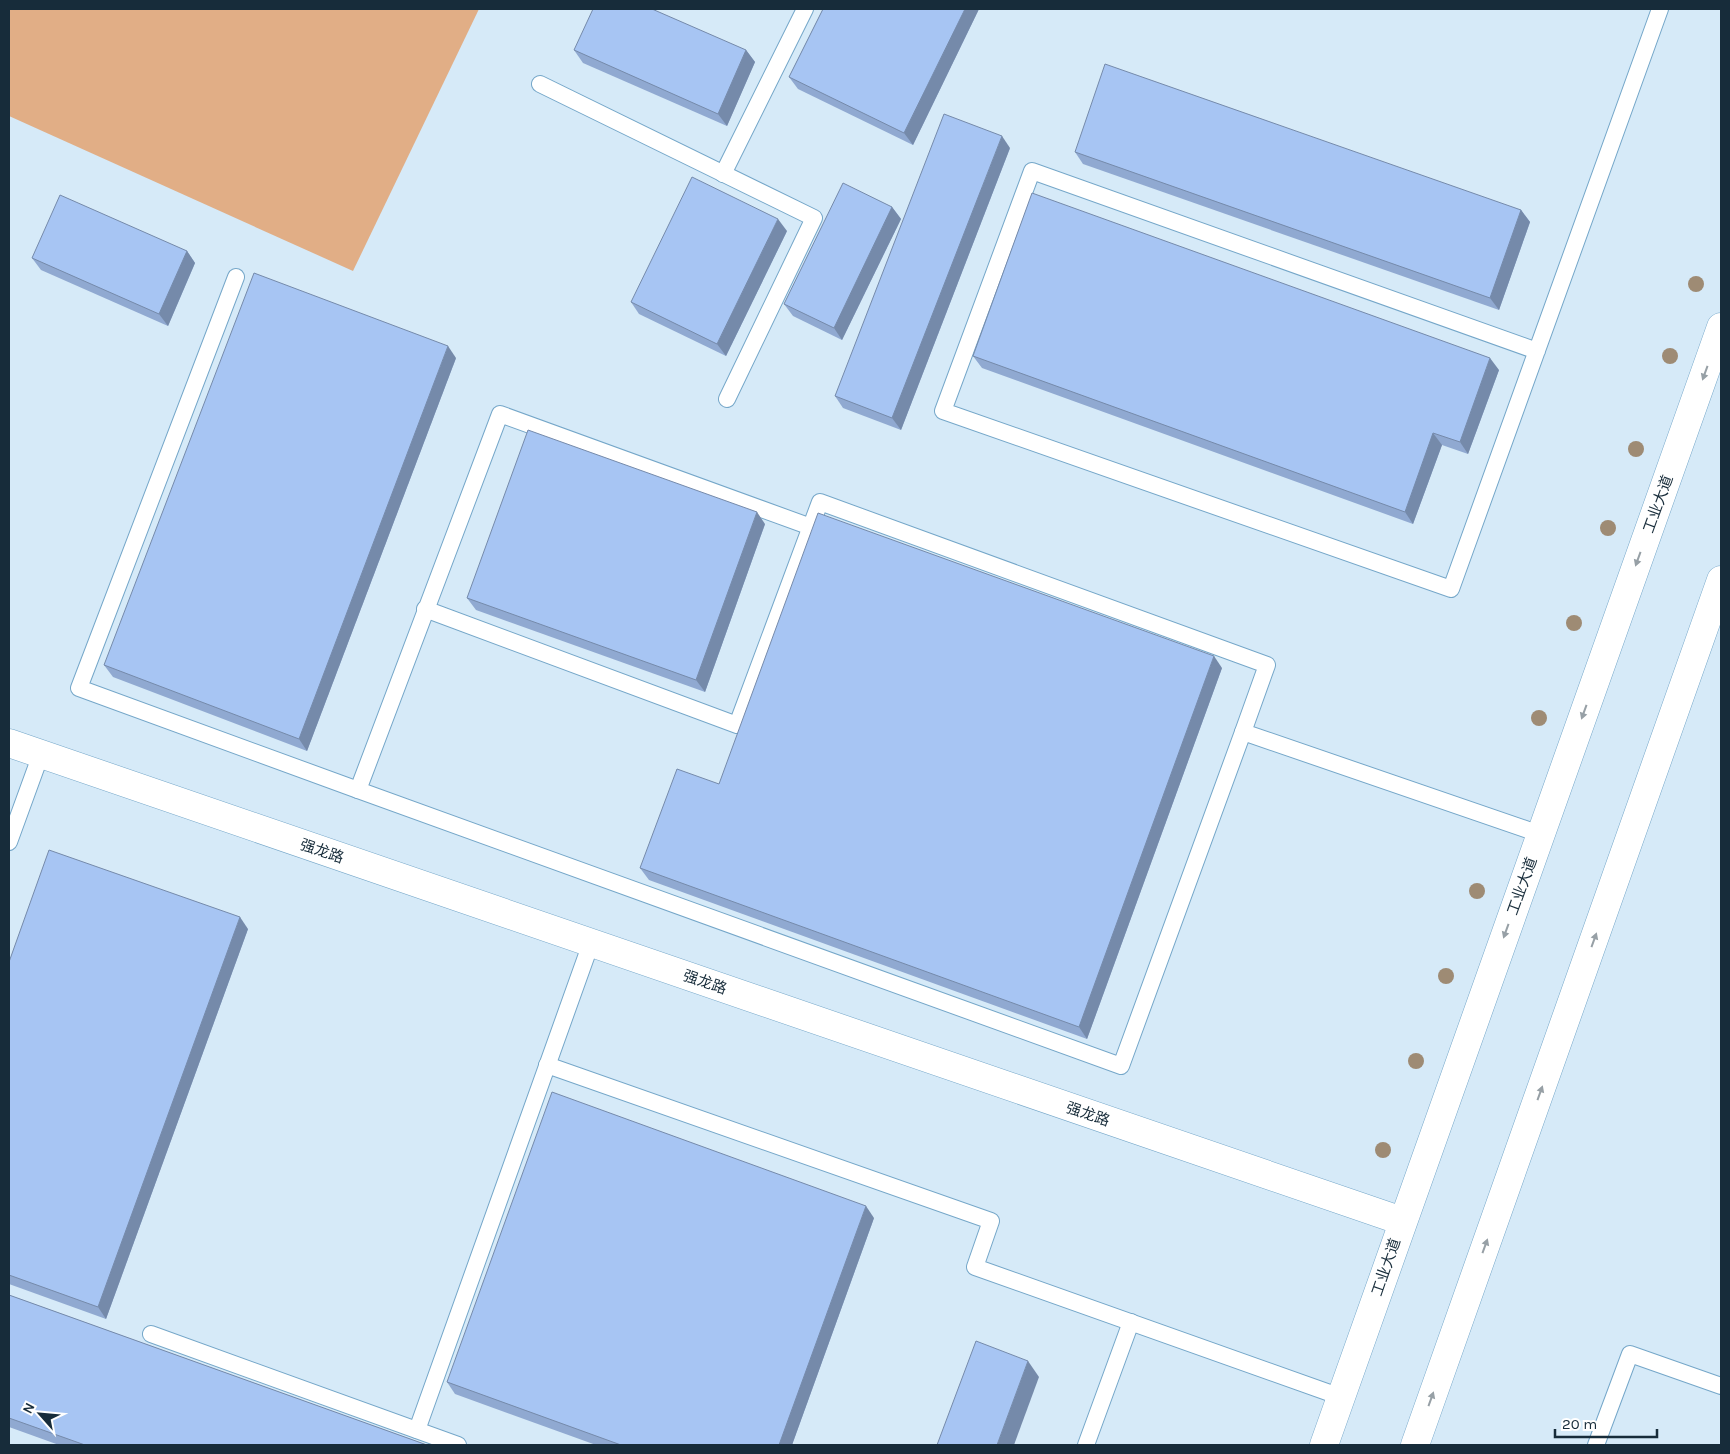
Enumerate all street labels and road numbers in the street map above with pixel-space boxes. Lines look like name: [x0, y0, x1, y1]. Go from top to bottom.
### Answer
street label: 工业大道: [1639, 473, 1677, 535]
street label: 强龙路: [298, 835, 346, 867]
street label: 工业大道: [1503, 855, 1541, 917]
street label: 强龙路: [681, 966, 729, 998]
street label: 强龙路: [1064, 1098, 1112, 1130]
street label: 工业大道: [1368, 1236, 1404, 1298]

